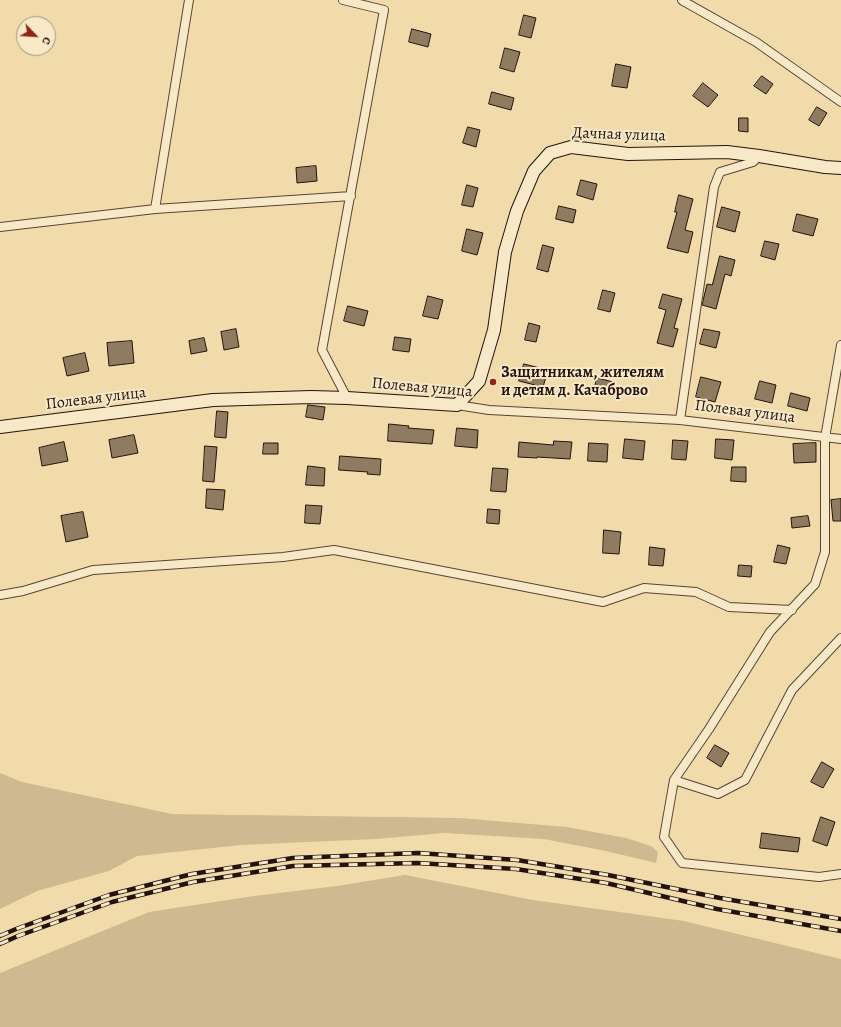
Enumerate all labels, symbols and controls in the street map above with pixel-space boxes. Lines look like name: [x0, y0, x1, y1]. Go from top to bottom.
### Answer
north arrow: [16, 16, 56, 56]
text: С: [38, 35, 55, 47]
street label: Дачная улица: [572, 124, 666, 146]
place label: Защитникам, жителям и детям д. Качаброво: [501, 363, 664, 401]
street label: Полевая улица: [371, 374, 473, 402]
marker: Защитникам, жителям и детям д. Качаброво: [488, 377, 498, 387]
street label: Полевая улица: [45, 383, 147, 415]
street label: Полевая улица: [694, 396, 796, 428]

